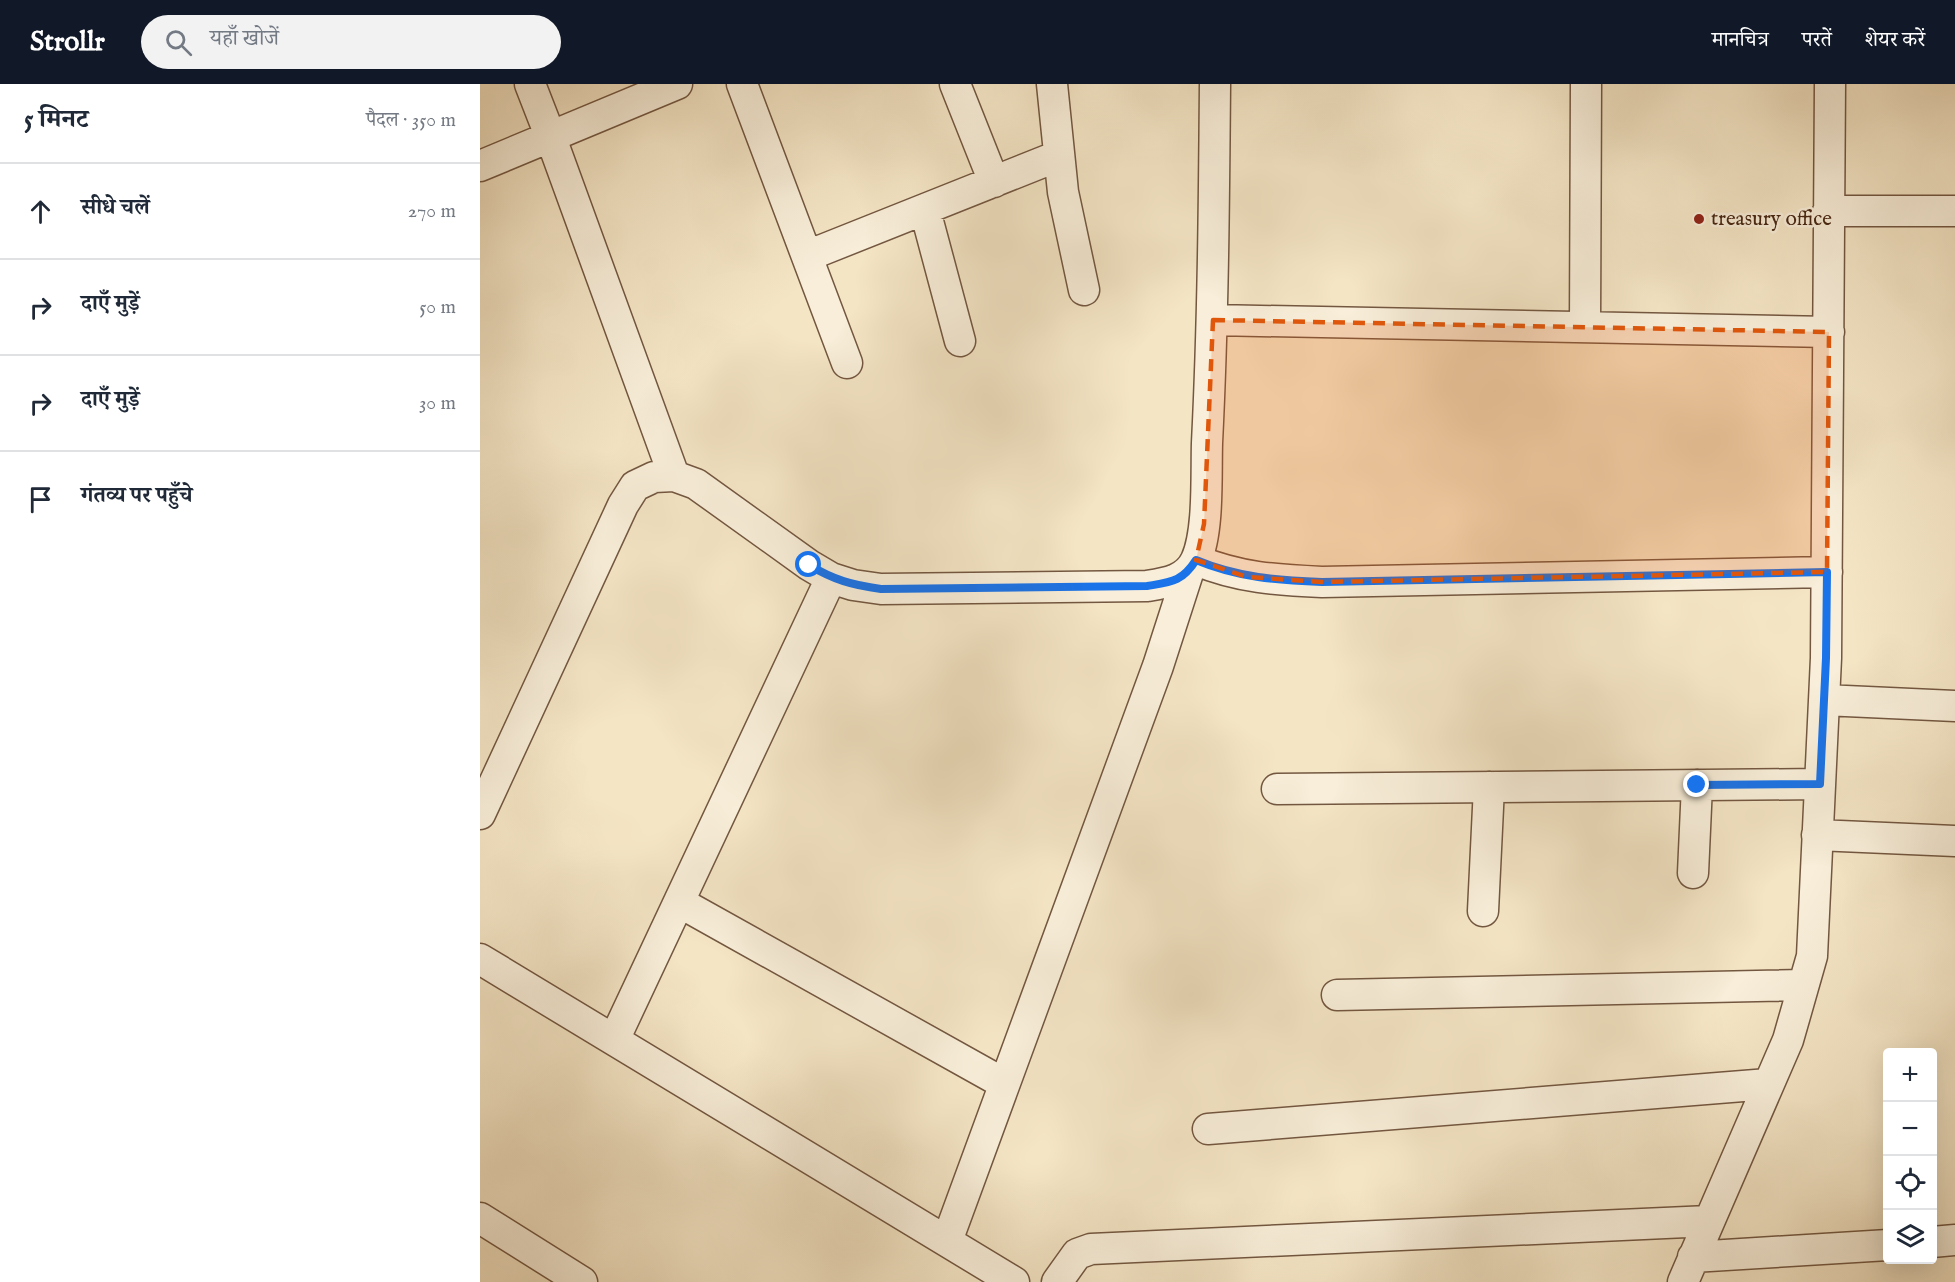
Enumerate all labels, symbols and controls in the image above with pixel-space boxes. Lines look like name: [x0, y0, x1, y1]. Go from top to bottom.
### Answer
search box: [141, 15, 561, 69]
text: Strollr: [30, 25, 105, 60]
text: यहाँ खोजें: [210, 25, 279, 53]
icon: search: [162, 26, 195, 59]
text: मानचित्र: [1712, 27, 1769, 54]
text: परतें: [1802, 27, 1832, 54]
text: शेयर करें: [1865, 27, 1925, 54]
text: 5 मिनट: [24, 103, 88, 136]
text: पैदल · 350 m: [366, 108, 456, 133]
text: सीधे चलें: [81, 194, 150, 222]
icon: ahead: [24, 195, 57, 228]
text: 270 m: [408, 199, 456, 224]
place label: treasury office: [1711, 206, 1832, 233]
marker: treasury office: [1692, 212, 1706, 226]
text: दाएँ मुड़ें: [81, 290, 140, 318]
icon: right: [24, 291, 57, 324]
text: 50 m: [419, 295, 456, 320]
text: दाएँ मुड़ें: [81, 386, 140, 414]
icon: right: [24, 387, 57, 420]
text: 30 m: [419, 391, 456, 416]
text: गंतव्य पर पहुँचे: [81, 482, 192, 510]
icon: arrive: [24, 483, 57, 516]
route start: [795, 551, 821, 577]
route end: [1683, 771, 1709, 797]
map controls: [1883, 1048, 1937, 1264]
button: +: [1883, 1048, 1937, 1102]
button: −: [1883, 1102, 1937, 1156]
button: locate: [1883, 1156, 1937, 1210]
button: layers: [1883, 1210, 1937, 1264]

